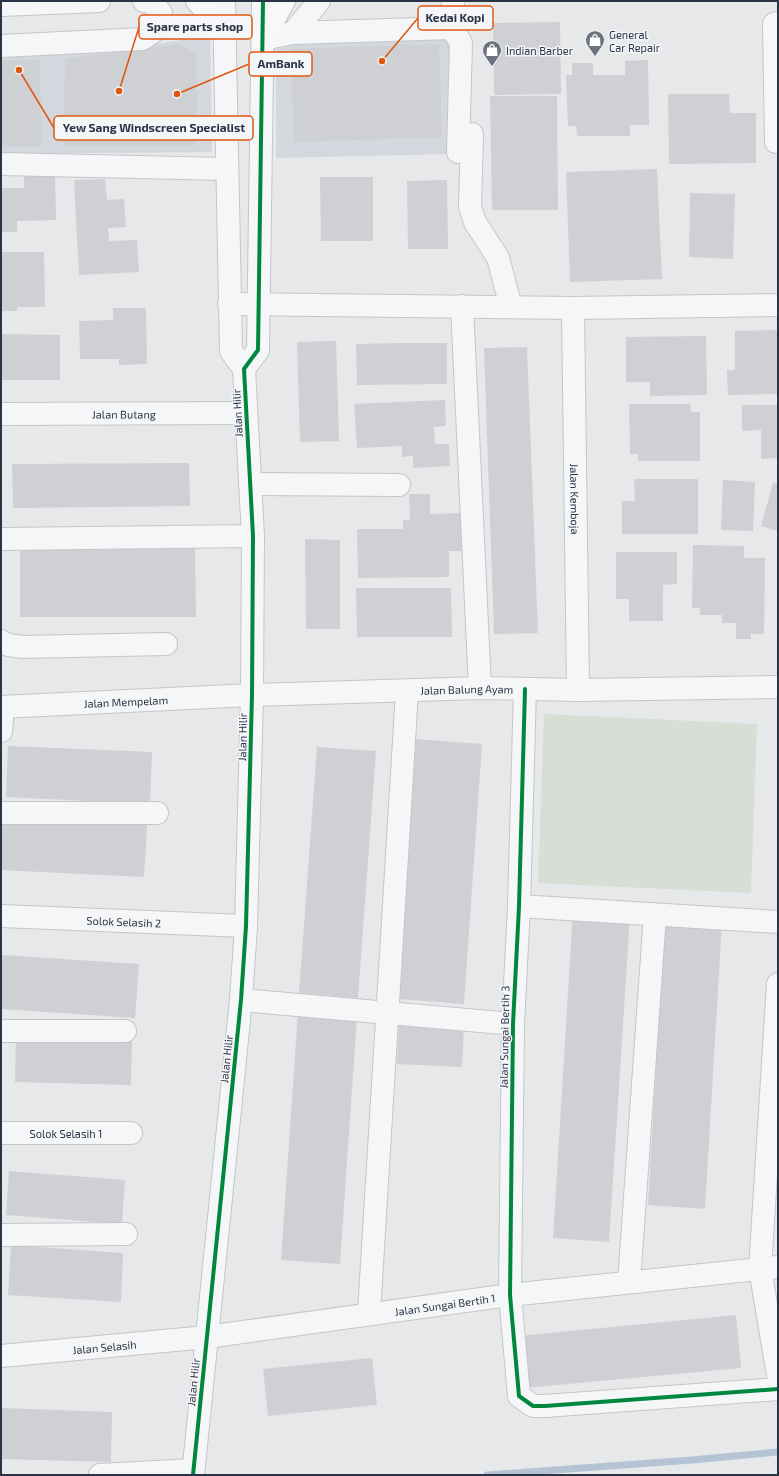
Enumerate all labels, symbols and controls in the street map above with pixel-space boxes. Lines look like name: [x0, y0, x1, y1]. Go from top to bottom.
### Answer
callout: Kedai Kopi: [418, 6, 493, 30]
text: Kedai Kopi: [425, 10, 485, 24]
callout: Spare parts shop: [139, 15, 252, 39]
text: Spare parts shop: [147, 19, 243, 33]
place label: General Car Repair: [609, 28, 661, 54]
shop icon: General Car Repair: [584, 29, 606, 57]
shop icon: Indian Barber: [481, 39, 503, 67]
place label: Indian Barber: [506, 44, 574, 57]
callout: AmBank: [249, 52, 312, 76]
text: AmBank: [258, 56, 305, 70]
callout: Yew Sang Windscreen Specialist: [54, 116, 253, 140]
text: Yew Sang Windscreen Specialist: [63, 120, 245, 134]
street label: Jalan Hilir: [229, 388, 245, 438]
street label: Jalan Butang: [92, 407, 156, 420]
street label: Jalan Kemboja: [568, 463, 582, 535]
street label: Jalan Balung Ayam: [420, 681, 513, 696]
street label: Jalan Mempelam: [83, 693, 168, 710]
street label: Jalan Hilir: [235, 712, 249, 761]
street label: Solok Selasih 2: [86, 913, 161, 929]
street label: Jalan Sungai Bertih 3: [497, 985, 511, 1089]
street label: Jalan Hilir: [217, 1034, 235, 1084]
street label: Solok Selasih 1: [30, 1127, 102, 1140]
street label: Jalan Sungai Bertih 1: [394, 1291, 496, 1317]
street label: Jalan Selasih: [72, 1337, 137, 1356]
street label: Jalan Hilir: [184, 1357, 202, 1407]

